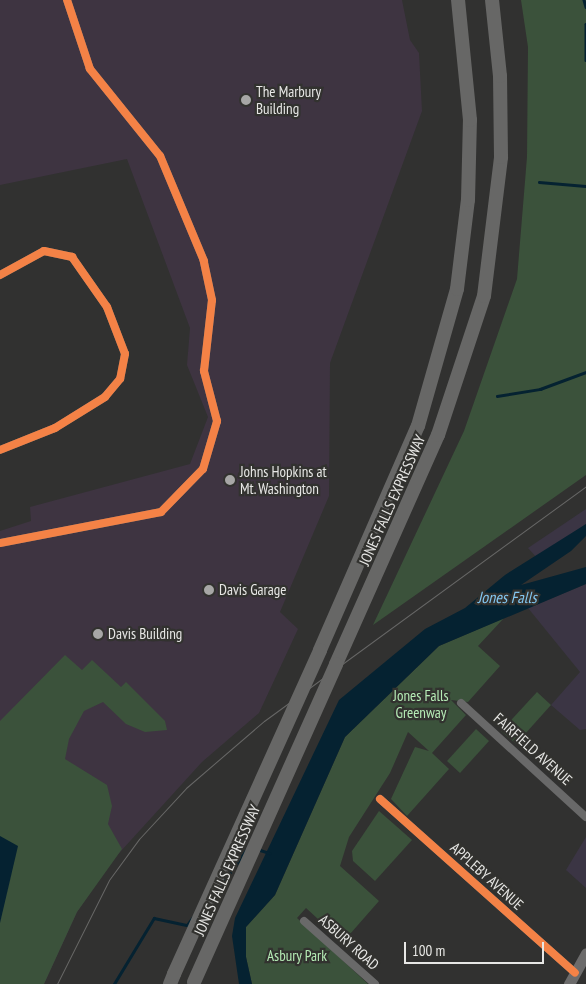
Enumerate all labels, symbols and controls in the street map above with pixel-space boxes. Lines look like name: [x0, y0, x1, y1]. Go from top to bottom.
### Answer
place label: The Marbury Building: [256, 82, 321, 117]
marker: The Marbury Building: [240, 94, 252, 106]
street label: JONES FALLS EXPRESSWAY: [355, 432, 429, 568]
place label: Johns Hopkins at Mt. Washington: [240, 462, 327, 497]
marker: Johns Hopkins at Mt. Washington: [224, 474, 236, 486]
place label: Davis Garage: [219, 581, 286, 599]
marker: Davis Garage: [203, 584, 215, 596]
water label: Jones Falls: [477, 587, 537, 607]
place label: Davis Building: [108, 625, 182, 643]
marker: Davis Building: [92, 628, 104, 640]
park label: Jones Falls Greenway: [393, 686, 449, 721]
street label: FAIRFIELD AVENUE: [490, 709, 576, 789]
street label: JONES FALLS EXPRESSWAY: [190, 802, 264, 938]
street label: APPLEBY AVENUE: [447, 838, 527, 914]
street label: ASBURY ROAD: [315, 910, 383, 974]
scale bar: [406, 932, 546, 964]
text: 100 m: [412, 941, 445, 960]
park label: Asbury Park: [267, 947, 327, 965]

